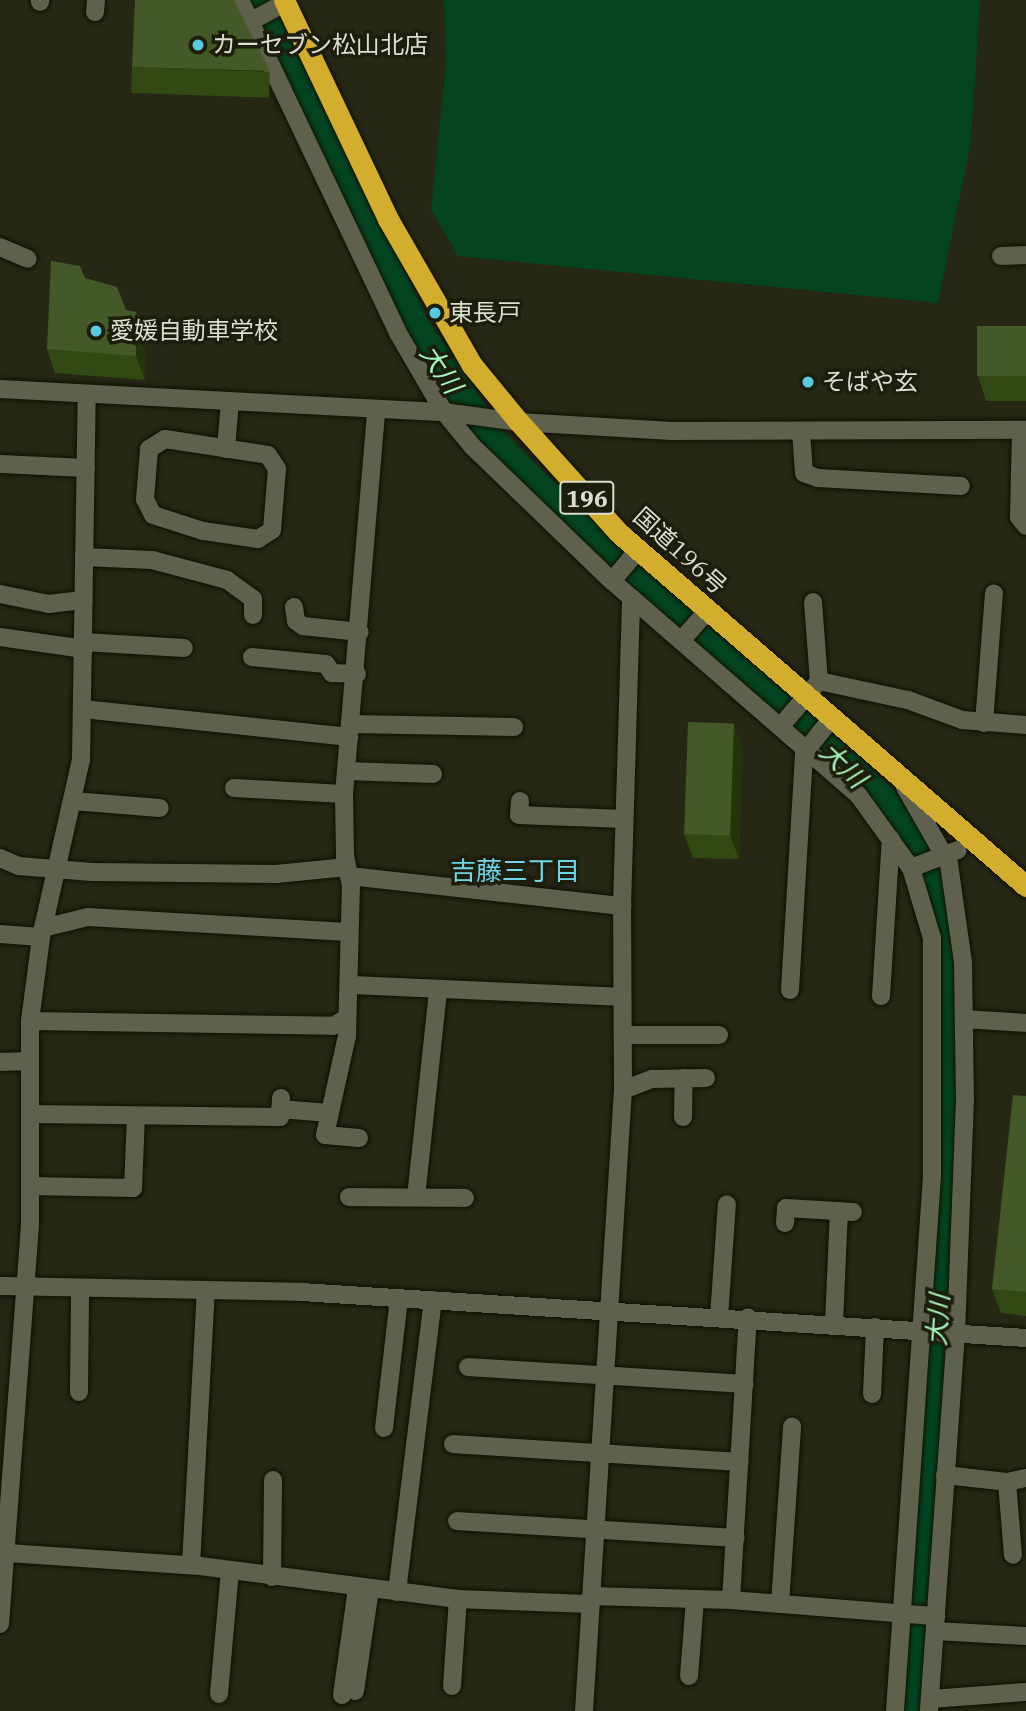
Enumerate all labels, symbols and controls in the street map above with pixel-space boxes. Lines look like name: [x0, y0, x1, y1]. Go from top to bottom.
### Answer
place label: カーセブン松山北店: [212, 31, 428, 59]
marker: カーセブン松山北店: [190, 37, 206, 53]
place label: 東長戸: [449, 299, 521, 327]
marker: 東長戸: [427, 305, 443, 321]
place label: 愛媛自動車学校: [110, 317, 278, 345]
marker: 愛媛自動車学校: [88, 323, 104, 339]
water label: 大川: [414, 339, 468, 399]
place label: そばや玄: [822, 368, 918, 396]
marker: そばや玄: [800, 374, 816, 390]
road number: 196: [559, 478, 615, 518]
street label: 国道196号: [628, 502, 732, 600]
water label: 大川: [813, 736, 873, 794]
district label: 吉藤三丁目: [450, 855, 580, 887]
water label: 大川: [921, 1293, 955, 1347]

